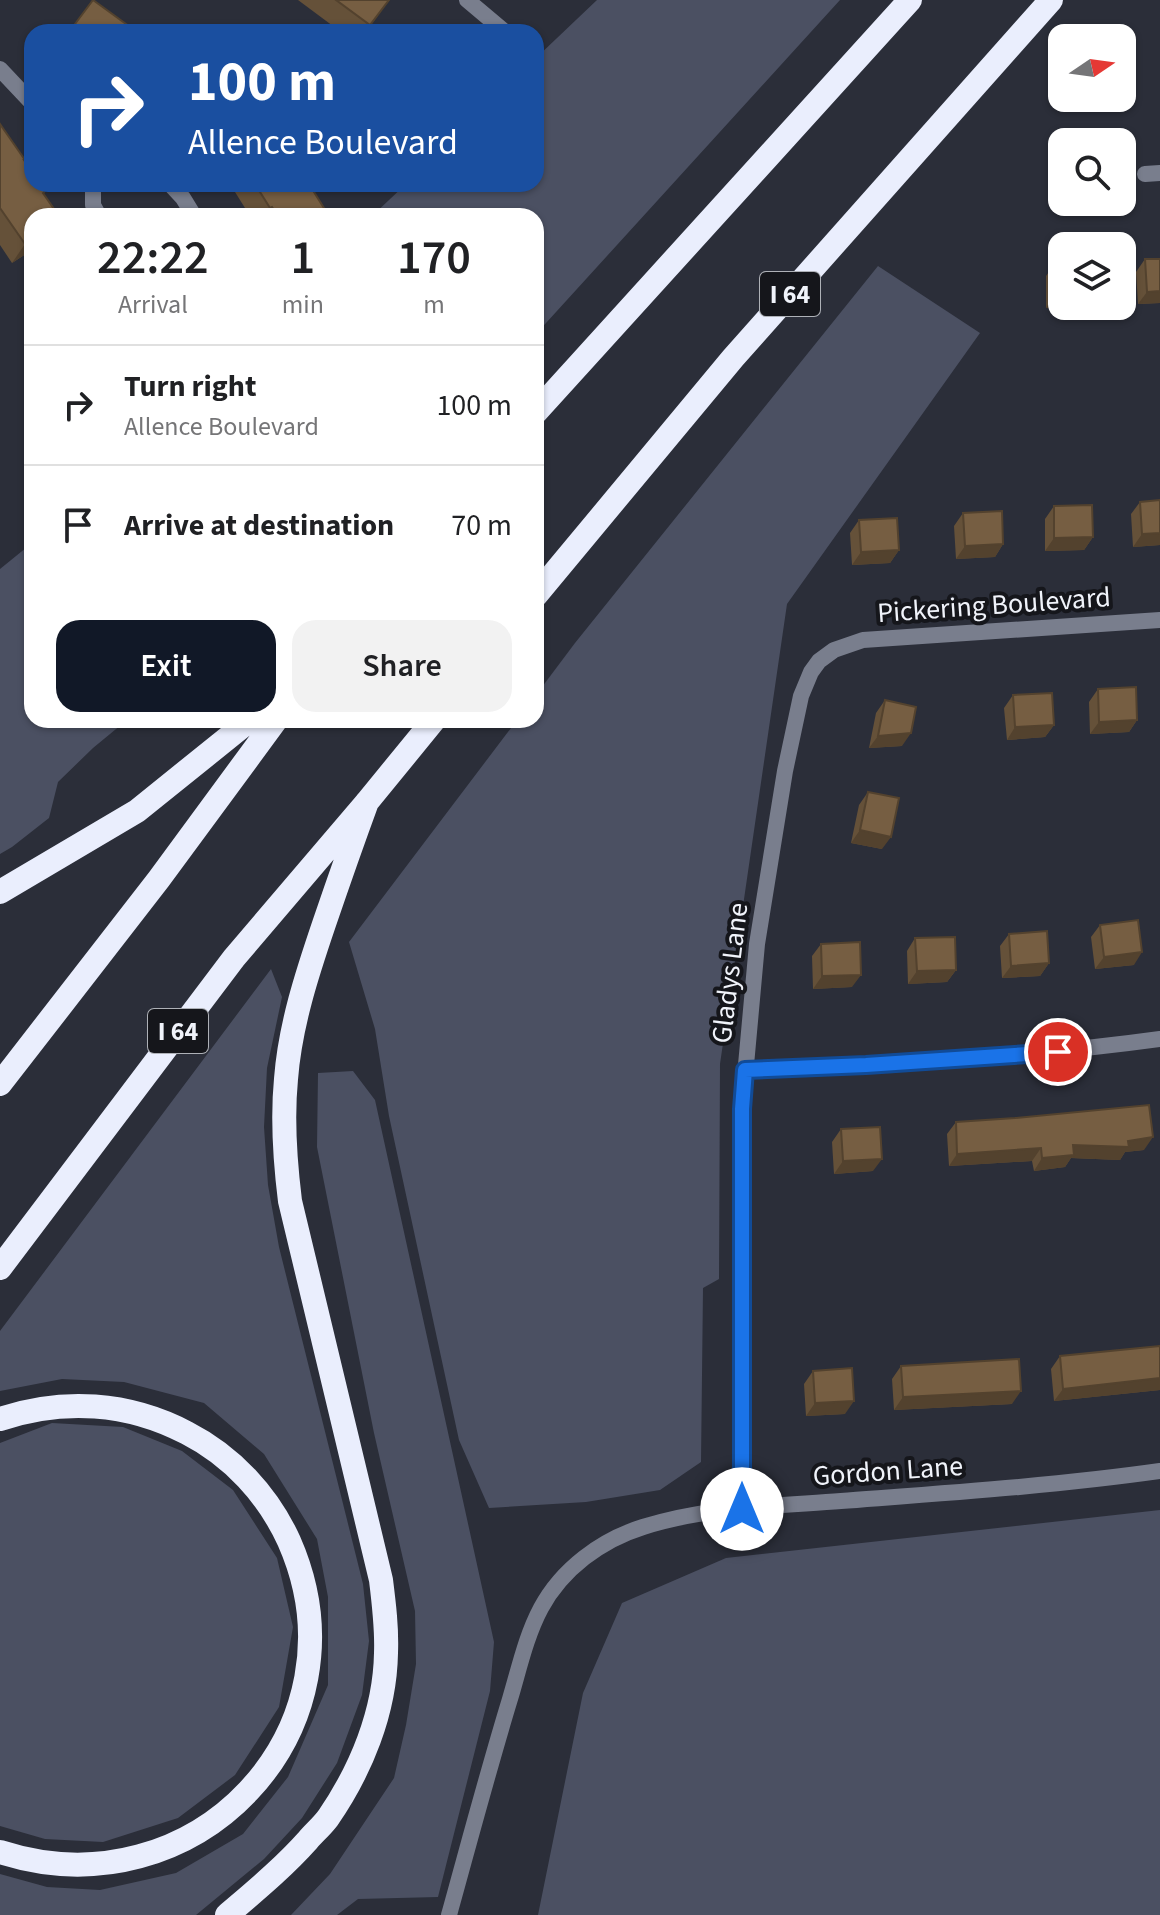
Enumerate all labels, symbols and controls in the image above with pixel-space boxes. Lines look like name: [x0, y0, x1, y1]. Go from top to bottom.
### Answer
north arrow: [1048, 24, 1136, 112]
map controls: [1048, 24, 1136, 320]
text: 100 m: [188, 43, 336, 122]
icon: right: [56, 56, 160, 160]
text: Allence Boulevard: [188, 117, 458, 168]
button: search: [1048, 128, 1136, 216]
text: 22:22: [97, 224, 209, 292]
text: 1: [291, 224, 315, 292]
text: 170: [397, 224, 471, 292]
button: layers: [1048, 232, 1136, 320]
road number: I 64: [760, 272, 820, 316]
text: Arrival: [118, 286, 188, 323]
text: min: [282, 286, 324, 323]
text: m: [423, 286, 445, 323]
text: Turn right: [124, 365, 256, 408]
icon: right: [56, 383, 100, 427]
text: 100 m: [436, 384, 512, 427]
text: Allence Boulevard: [124, 408, 319, 445]
icon: arrive: [56, 503, 100, 547]
text: Arrive at destination: [124, 504, 394, 547]
text: 70 m: [451, 504, 512, 547]
street label: Pickering Boulevard: [876, 577, 1112, 633]
button: Exit: [56, 620, 276, 712]
button: Share: [292, 620, 512, 712]
street label: Gladys Lane: [702, 900, 758, 1046]
road number: I 64: [148, 1009, 208, 1053]
pin: [1024, 1018, 1092, 1086]
icon: arrive: [1036, 1030, 1080, 1074]
street label: Gordon Lane: [812, 1446, 964, 1496]
position arrow: [700, 1467, 784, 1551]

